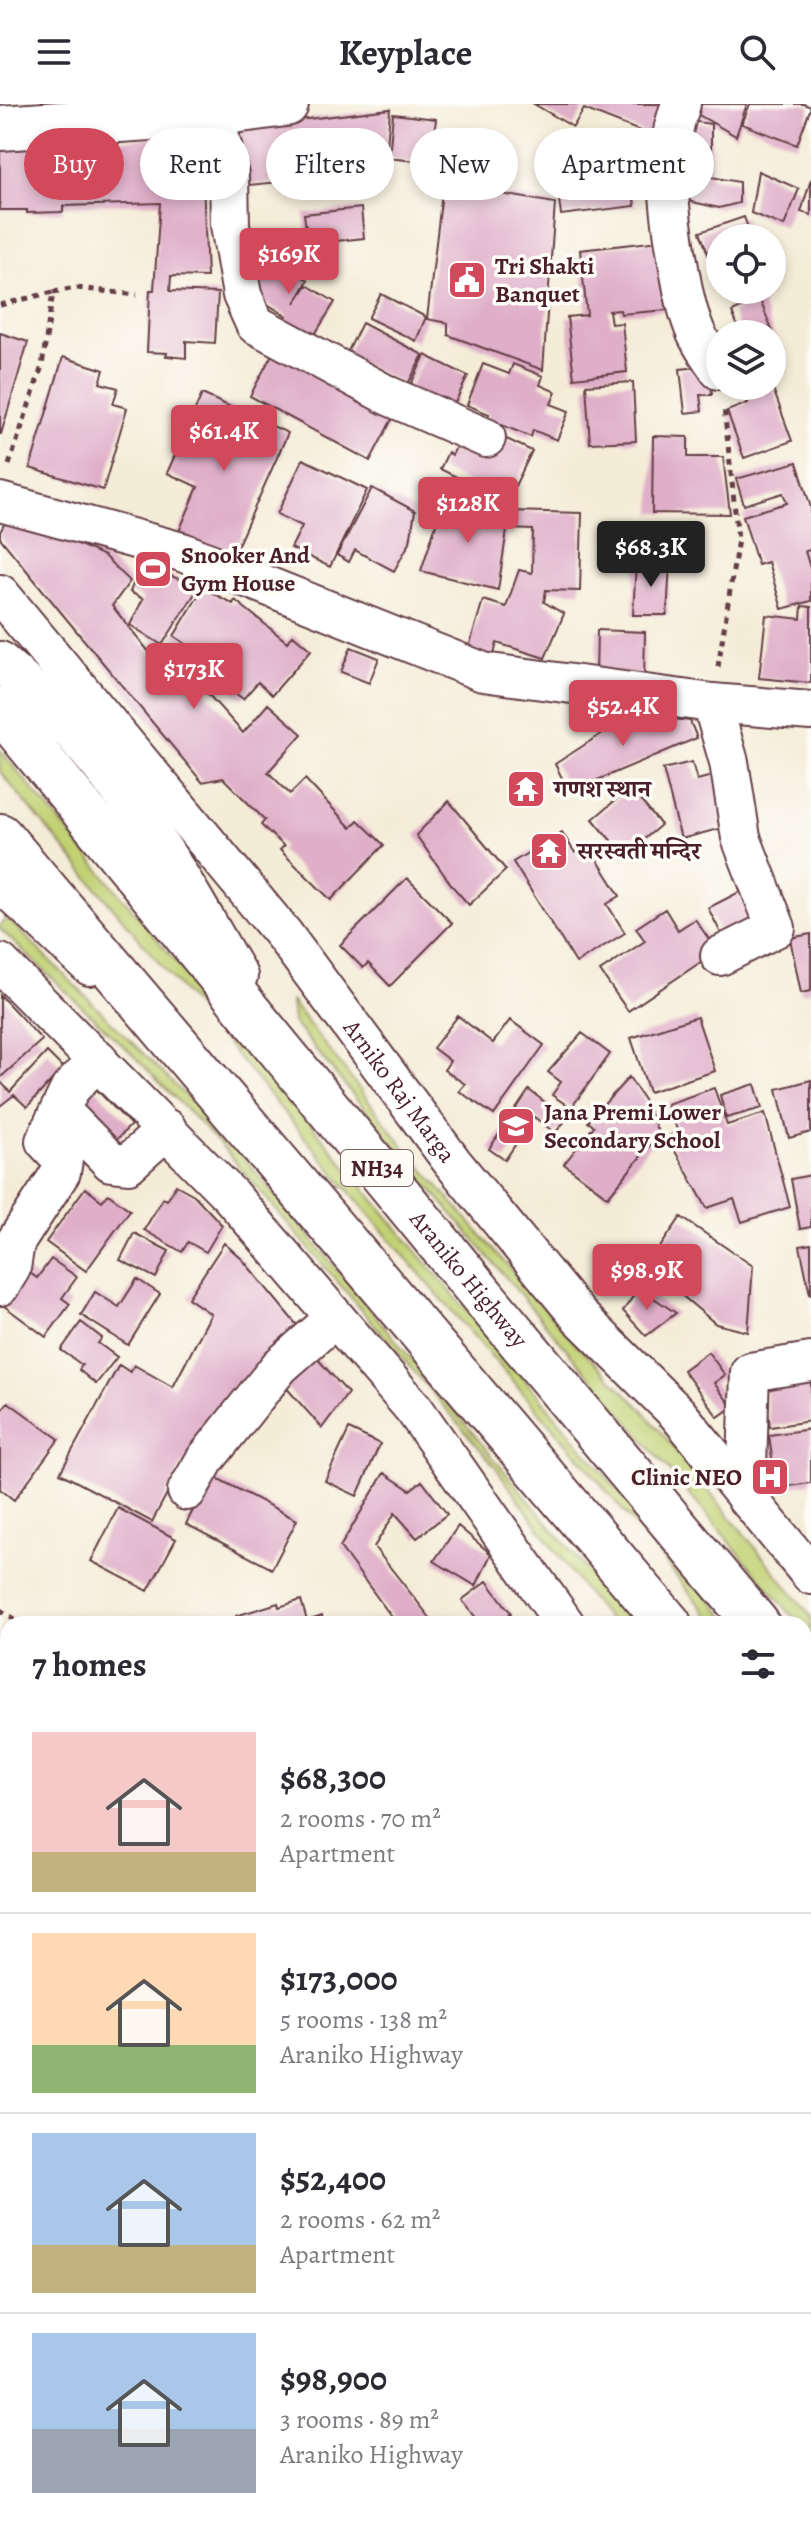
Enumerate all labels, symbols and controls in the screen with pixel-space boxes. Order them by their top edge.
text: Keyplace [339,28,472,77]
icon: menu [32,30,76,74]
icon: search [735,30,779,74]
chip: Buy [24,128,124,200]
chip: Rent [140,128,250,200]
chip: Filters [266,128,394,200]
chip: New [410,128,518,200]
chip: Apartment [534,128,714,200]
map controls [706,224,786,400]
button: locate [706,224,786,304]
pin: $169K [233,228,345,296]
text: $169K [258,236,320,271]
place label: Tri Shakti Banquet [495,250,594,310]
public building icon: Tri Shakti Banquet [446,259,488,301]
button: layers [706,320,786,400]
pin: $61.4K [159,405,289,473]
text: $61.4K [189,413,259,448]
pin: $128K [412,477,524,545]
text: $128K [436,485,500,520]
pin: $68.3K [586,521,716,589]
text: $68.3K [615,529,687,564]
place label: Snooker And Gym House [181,539,310,599]
sports icon: Snooker And Gym House [132,548,174,590]
pin: $173K [138,643,250,711]
text: $173K [164,651,224,686]
pin: $52.4K [558,680,688,748]
text: $52.4K [587,688,659,723]
temple icon: गणश स्थान [505,768,547,810]
place label: गणश स्थान [552,773,652,805]
temple icon: सरस्वती मन्दिर [528,830,570,872]
place label: सरस्वती मन्दिर [575,835,703,867]
street label: Arniko Raj Marga [335,1012,464,1170]
place label: Jana Premi Lower Secondary School [544,1096,721,1156]
school or university icon: Jana Premi Lower Secondary School [495,1105,537,1147]
road number: NH34 [341,1150,413,1186]
street label: Araniko Highway [402,1203,535,1354]
pin: $98.9K [582,1244,712,1312]
text: $98.9K [611,1252,683,1287]
hospital icon: Clinic NEO [749,1456,791,1498]
place label: Clinic NEO [631,1461,742,1493]
text: 7 homes [32,1641,147,1688]
icon: filters [736,1642,780,1686]
text: $68,300 [280,1754,386,1801]
icon: home [96,1764,192,1860]
text: 2 rooms · 70 m² [280,1801,441,1836]
text: Apartment [280,1836,395,1871]
text: $173,000 [280,1955,398,2002]
icon: home [96,1965,192,2061]
text: 5 rooms · 138 m² [280,2002,447,2037]
text: Araniko Highway [280,2037,463,2072]
text: $52,400 [280,2155,386,2202]
icon: home [96,2165,192,2261]
text: 2 rooms · 62 m² [280,2202,440,2237]
text: Apartment [280,2237,395,2272]
text: $98,900 [280,2355,387,2402]
icon: home [96,2365,192,2461]
text: 3 rooms · 89 m² [280,2402,439,2437]
text: Araniko Highway [280,2437,463,2472]

